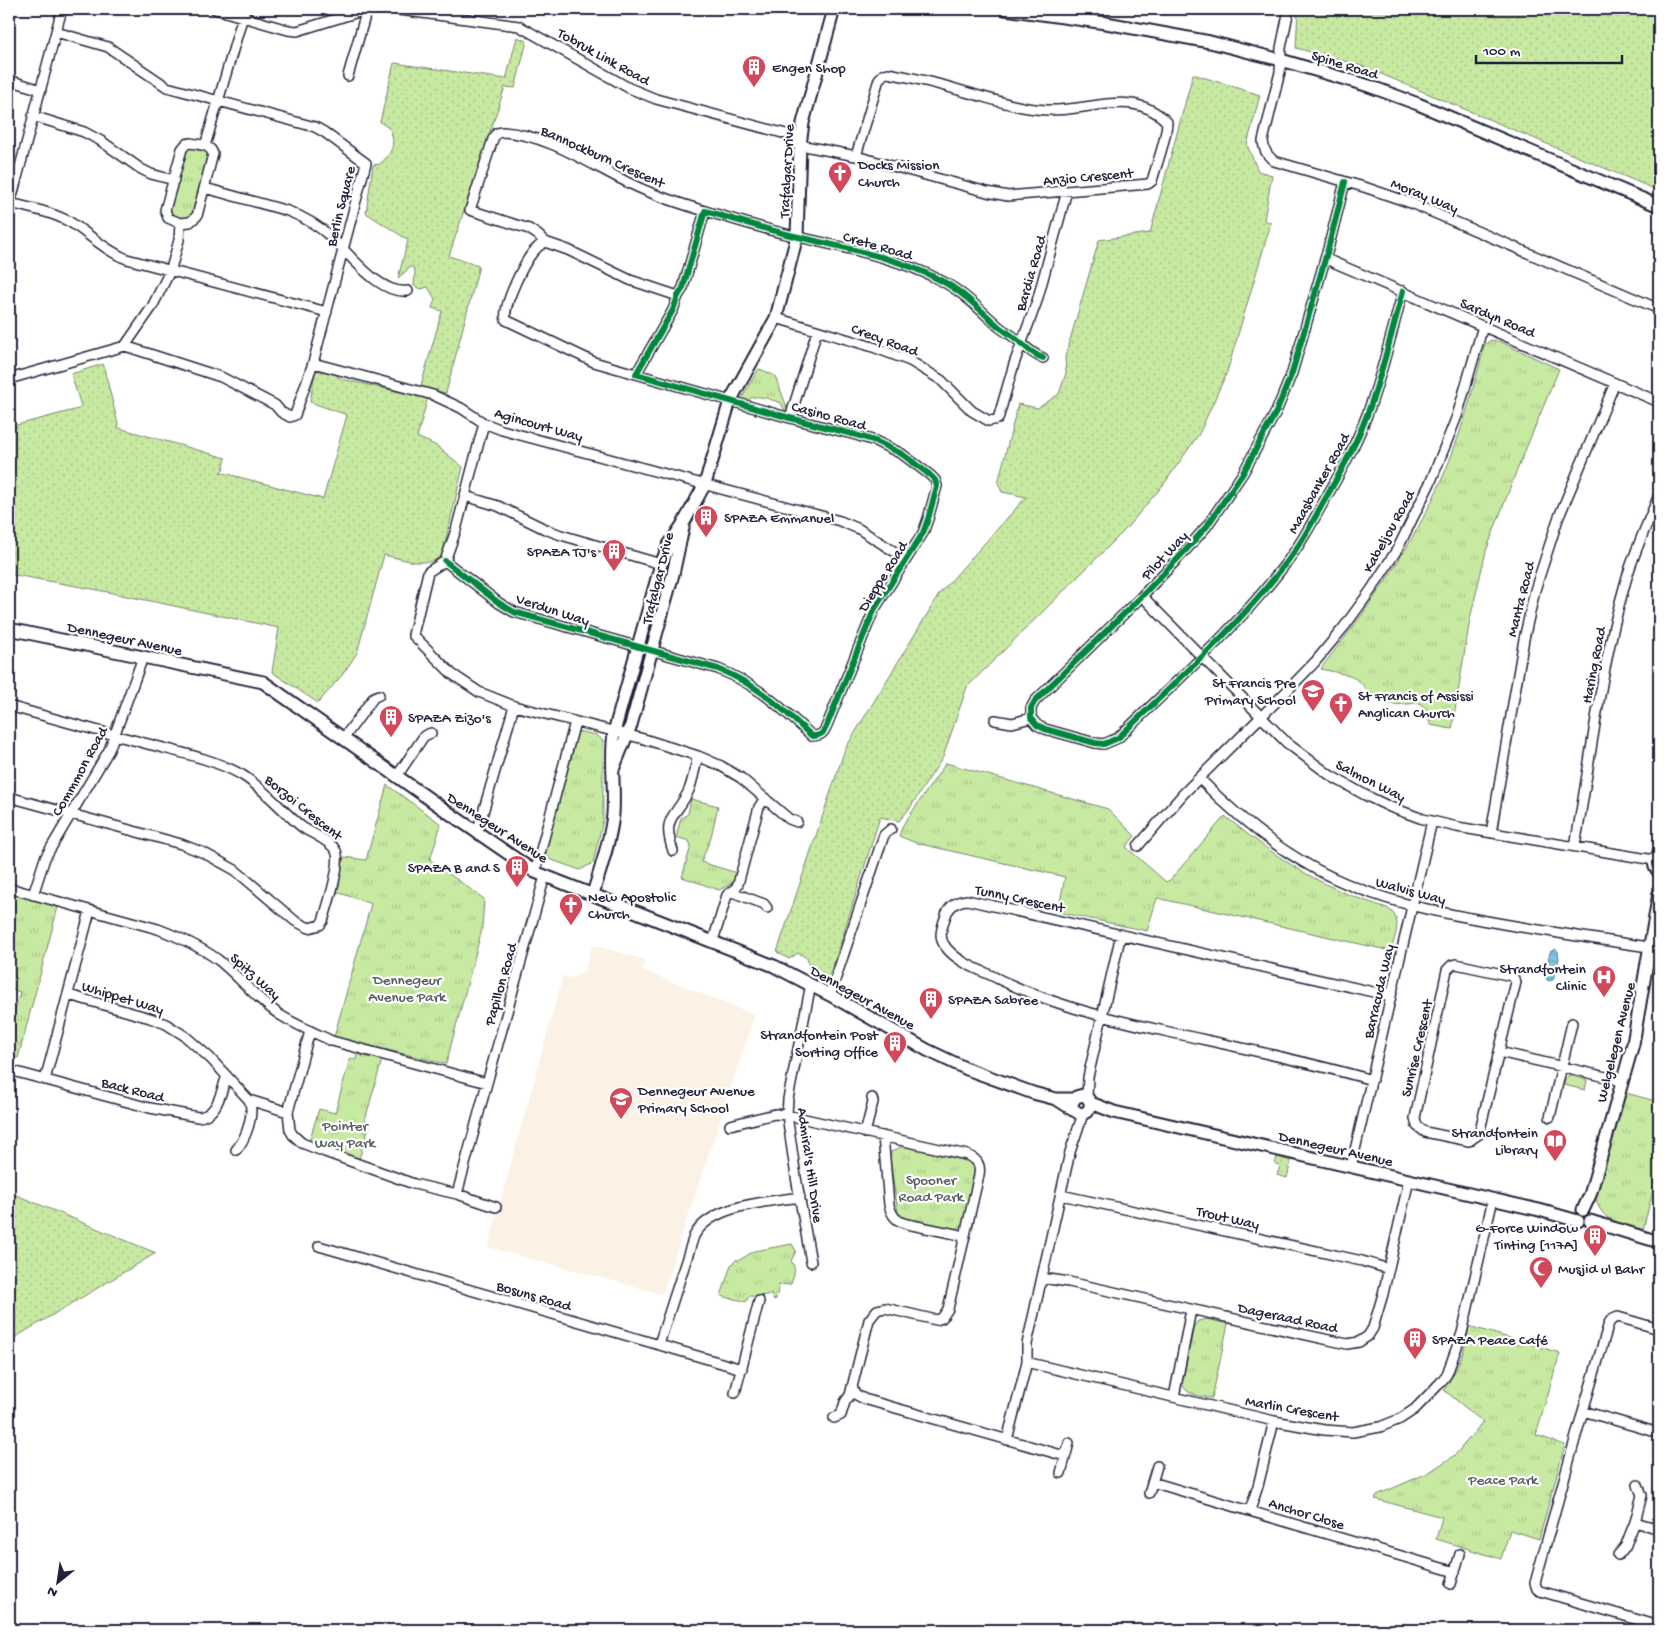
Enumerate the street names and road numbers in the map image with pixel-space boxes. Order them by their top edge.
street label: Tobruk Link Road [553,24,653,91]
street label: Spine Road [1309,47,1381,85]
street label: Bannockburn Crescent [537,122,669,194]
street label: Trafalgar Drive [776,123,799,220]
street label: Berlin Square [323,164,361,250]
street label: Anzio Crescent [1043,165,1136,191]
street label: Moray Way [1388,175,1461,219]
street label: Crete Road [841,228,915,266]
street label: Bardia Road [1012,232,1052,314]
street label: Sardyn Road [1457,295,1539,343]
street label: Crecy Road [848,320,921,362]
street label: Casino Road [789,398,869,436]
street label: Agincourt Way [492,405,585,447]
street label: Maasbanker Road [1285,430,1355,537]
street label: Kabeljou Road [1360,487,1420,576]
street label: Pilot Way [1137,528,1193,585]
street label: Trafalgar Drive [639,530,679,627]
street label: Dieppe Road [854,538,913,616]
street label: Manta Road [1504,559,1540,639]
street label: Verdun Way [512,590,592,631]
street label: Dennegeur Avenue [65,619,184,661]
street label: Haring Road [1579,624,1611,705]
street label: Commmon Road [49,723,113,820]
street label: Salmon Way [1332,756,1409,807]
street label: Borzoi Crescent [259,771,347,847]
street label: Dennegeur Avenue [442,789,551,868]
street label: Walvis Way [1373,874,1448,910]
street label: Tunny Crescent [972,882,1068,919]
street label: Papillon Road [481,940,523,1029]
street label: Barracuda Way [1360,942,1400,1041]
street label: Spitz Way [225,950,284,1005]
street label: Dennegeur Avenue [806,962,918,1035]
street label: Whippet Way [79,978,166,1020]
street label: Welgelegen Avenue [1593,980,1641,1104]
street label: Sunrise Crescent [1398,996,1438,1099]
street label: Back Road [98,1074,167,1108]
street label: Admiral's Hill Drive [792,1107,826,1224]
street label: Dennegeur Avenue [1276,1128,1395,1172]
street label: Trout Way [1193,1203,1261,1235]
street label: Bosuns Road [493,1277,574,1317]
street label: Dageraad Road [1235,1299,1340,1339]
street label: Marlin Crescent [1244,1393,1341,1427]
street label: Anchor Close [1266,1495,1347,1535]

